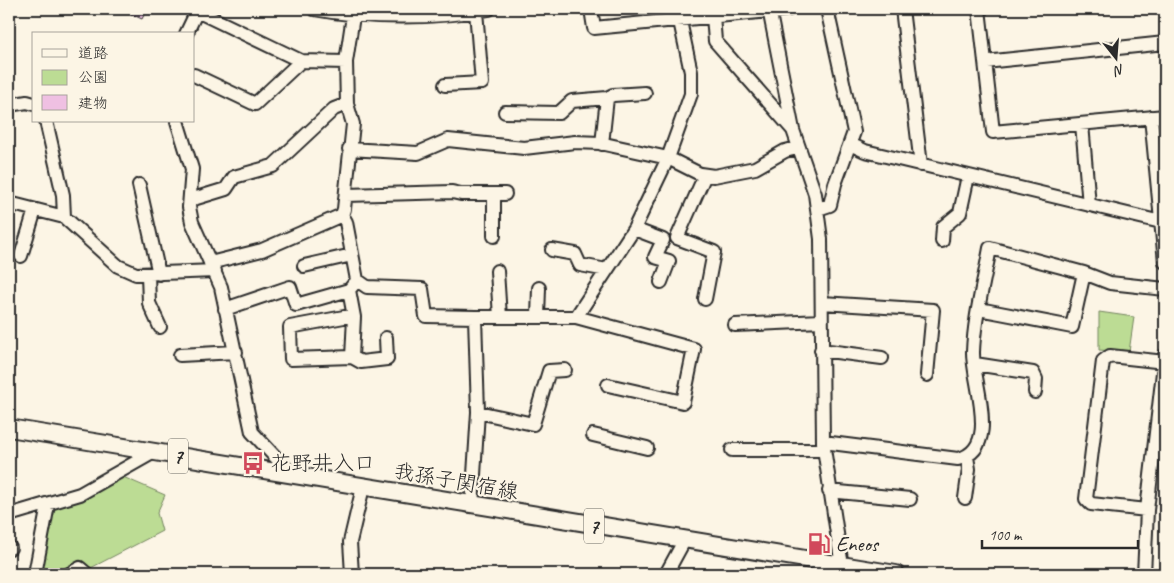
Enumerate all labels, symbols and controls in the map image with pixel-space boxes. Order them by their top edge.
legend [32,32,195,122]
north arrow [1092,32,1142,82]
text: 道路 [78,44,108,63]
text: N [1111,61,1126,80]
text: 公園 [78,68,108,87]
text: 建物 [78,94,108,113]
road number: 7 [168,438,188,474]
bus stop icon: 花野井入口 [240,450,266,476]
place label: 花野井入口 [270,450,375,476]
street label: 我孫子関宿線 [392,457,520,505]
road number: 7 [584,508,604,544]
scale bar [982,518,1138,550]
text: 100 m [989,526,1023,545]
fuel station icon: Eneos [806,531,832,557]
place label: Eneos [836,531,880,557]

